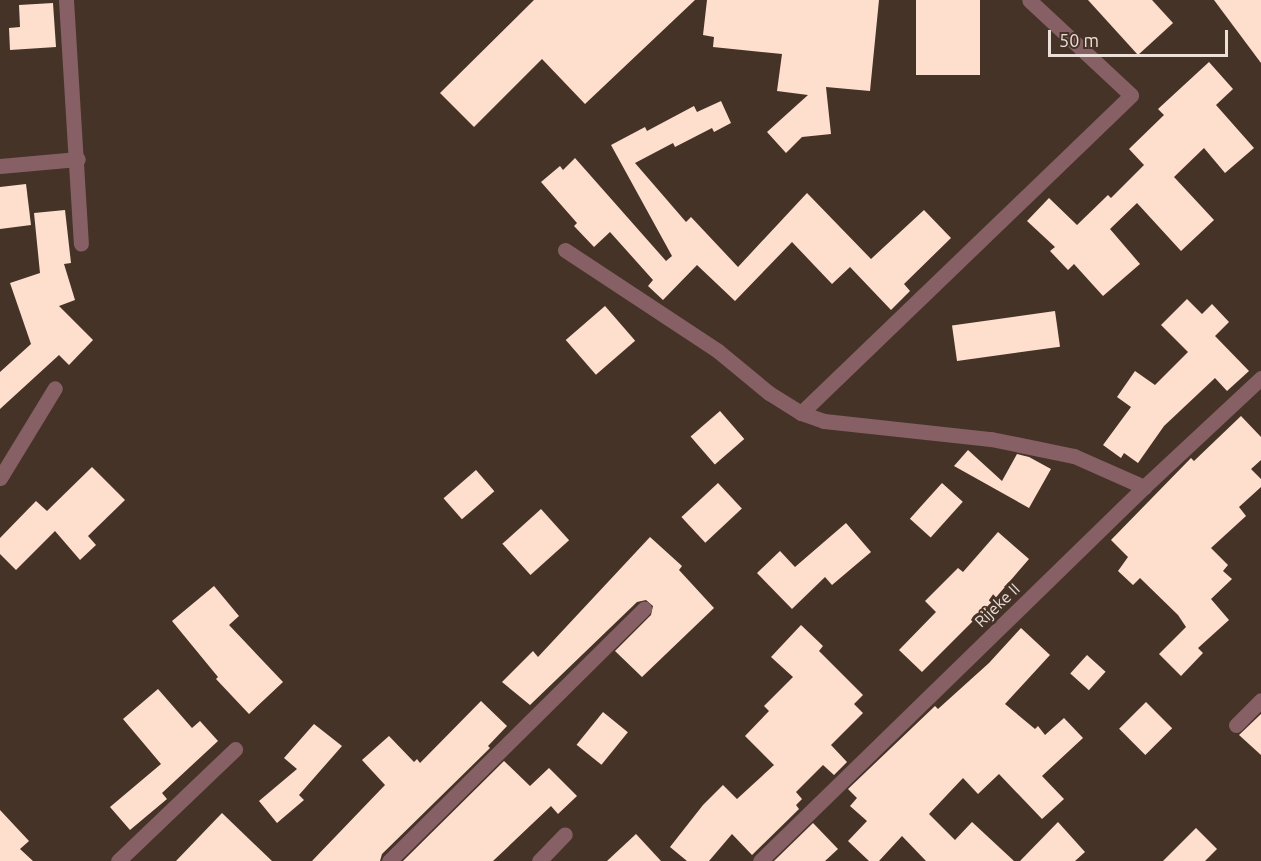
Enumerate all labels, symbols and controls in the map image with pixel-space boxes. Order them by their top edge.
scale bar [1051,18,1231,56]
text: 50 m [1059,30,1099,50]
street label: Rijeke II [971,579,1023,631]

